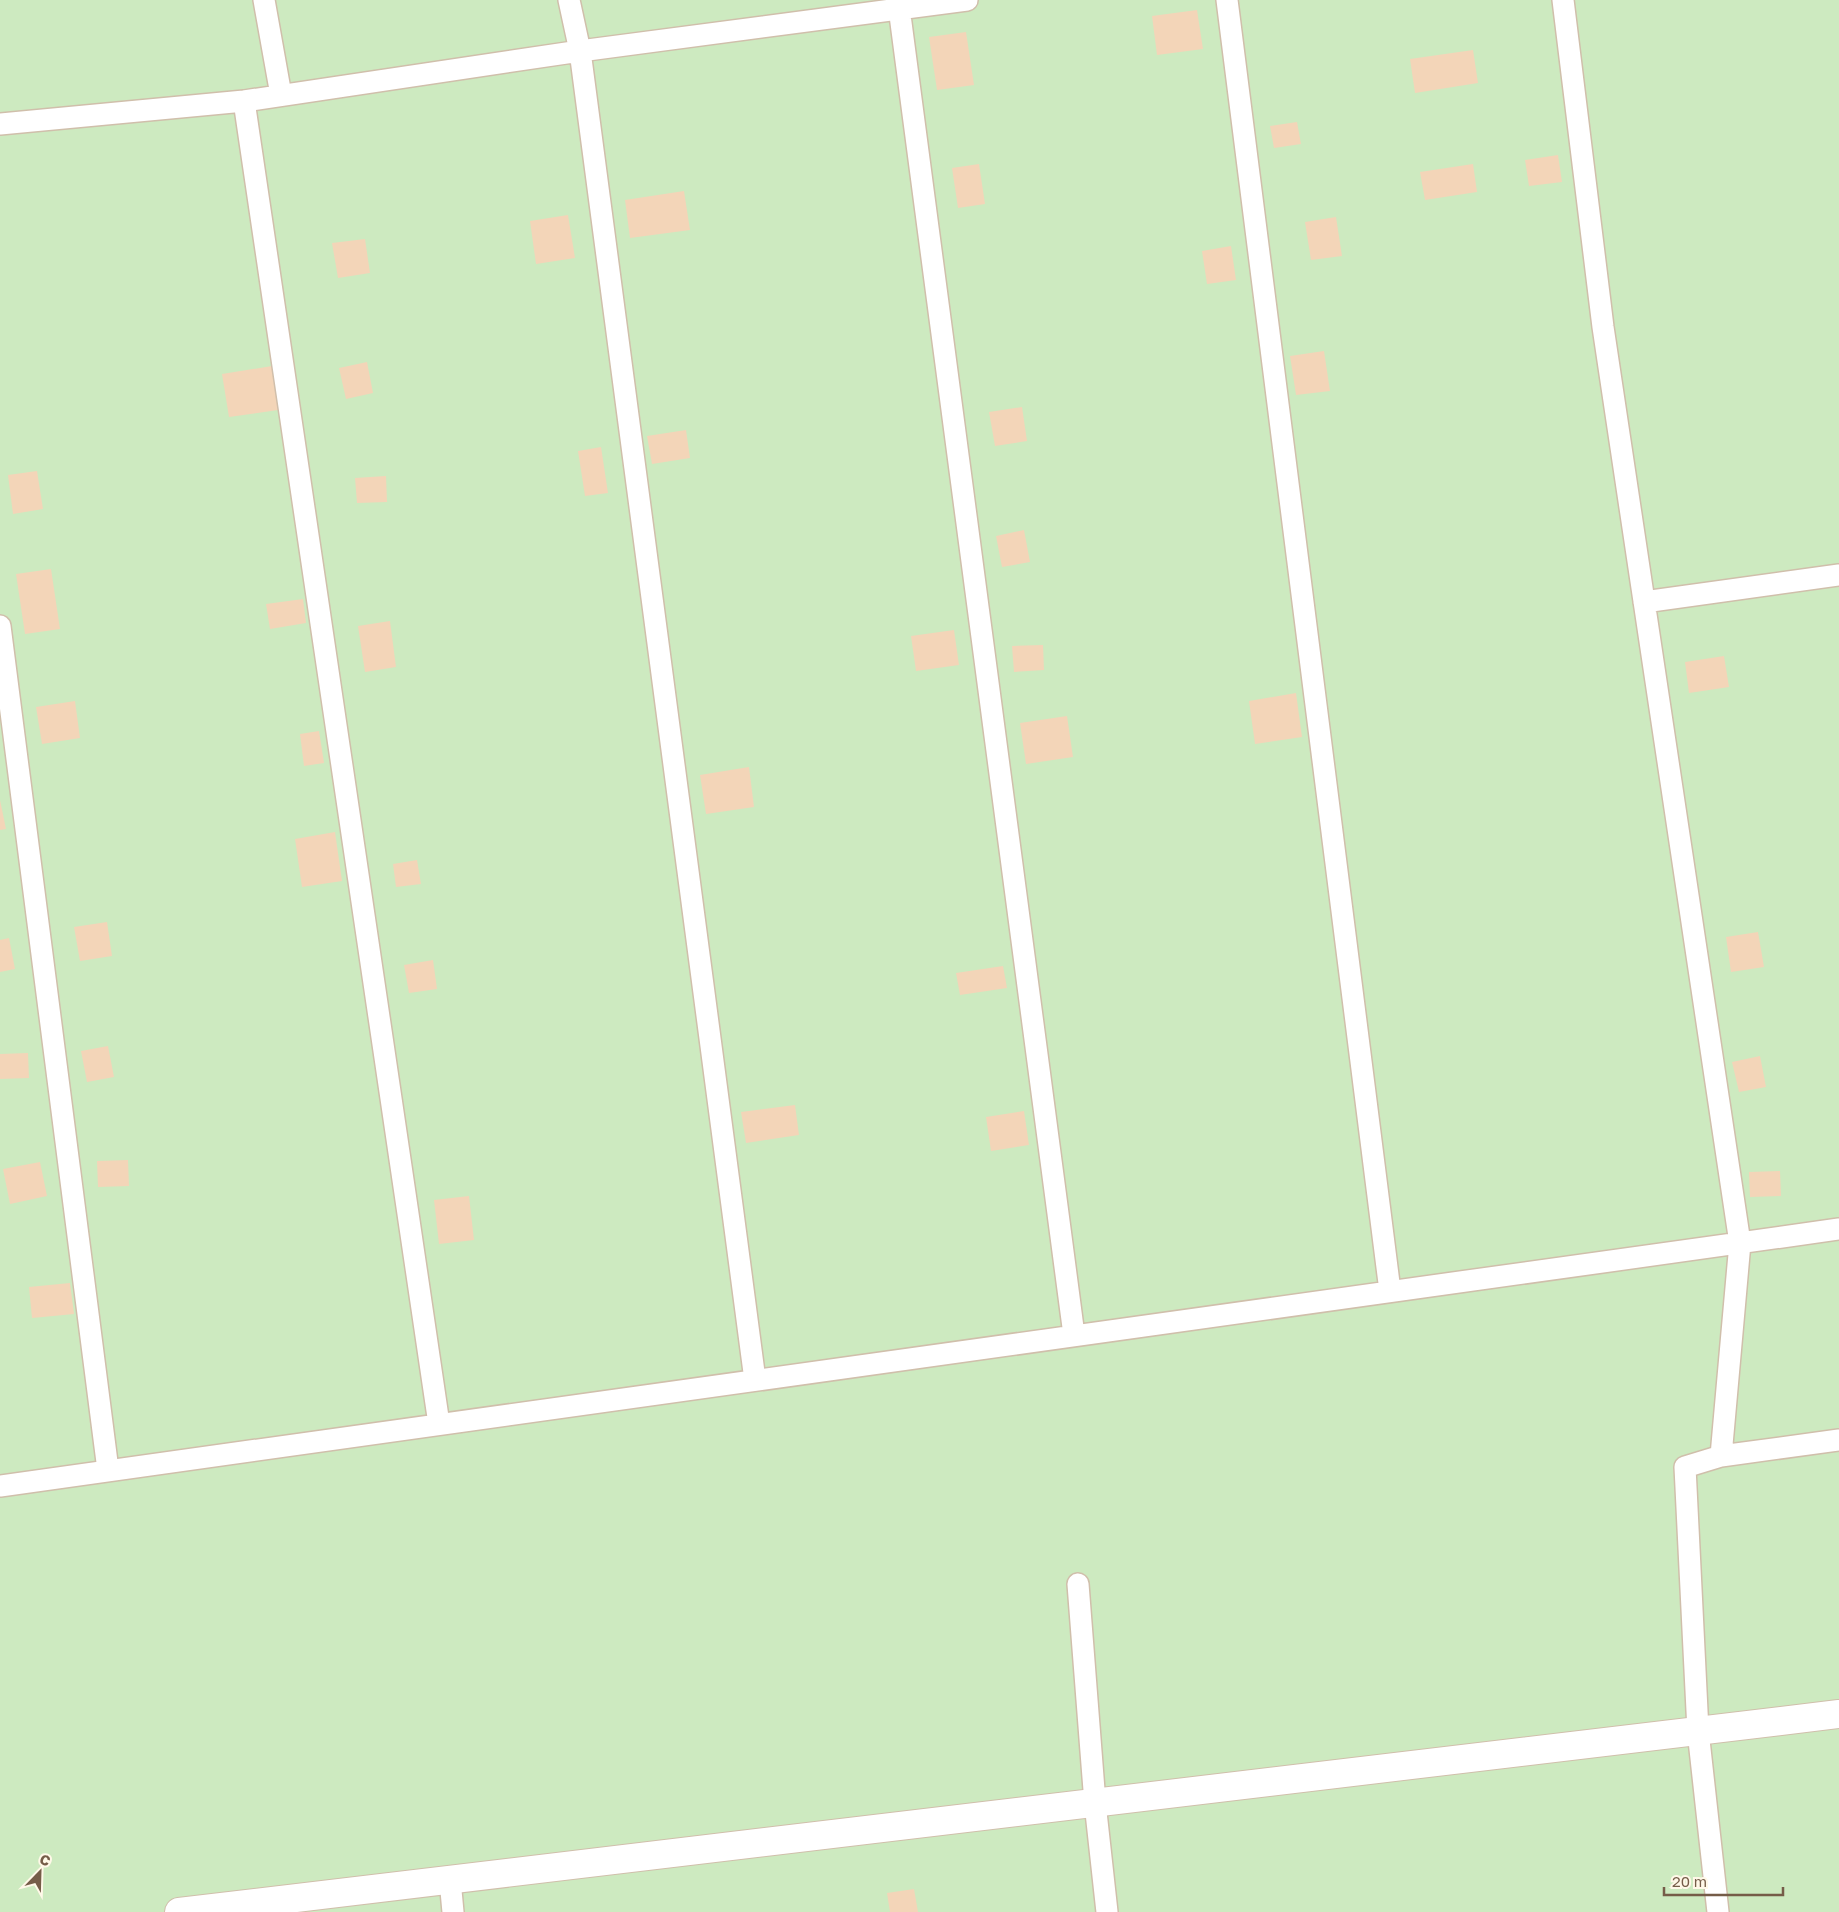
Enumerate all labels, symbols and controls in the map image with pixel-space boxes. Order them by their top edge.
north arrow [15,1847,65,1897]
text: С [37,1850,53,1869]
scale bar [1664,1864,1783,1896]
text: 20 m [1672,1872,1707,1890]

